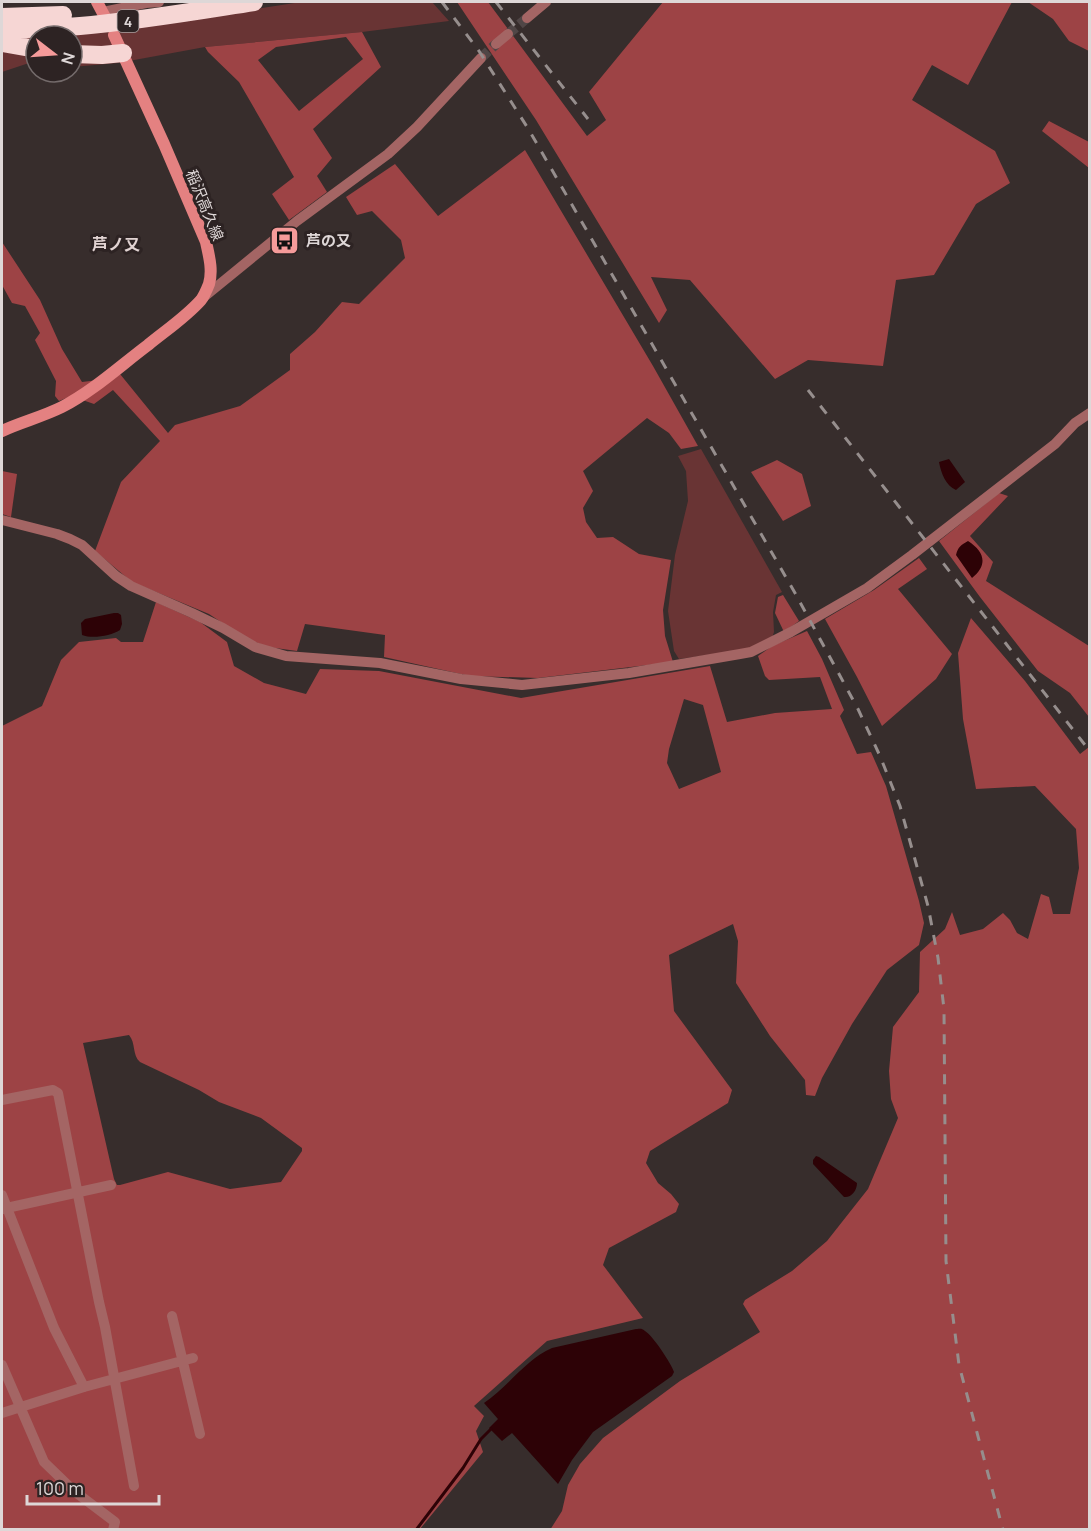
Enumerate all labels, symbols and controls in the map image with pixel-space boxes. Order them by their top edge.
road number: 4 [118,10,138,32]
north arrow [24,24,84,84]
text: N [56,50,81,67]
street label: 稲沢高久線 [181,166,229,244]
bus stop icon: 芦の又 [269,224,301,256]
place label: 芦の又 [306,230,351,251]
district label: 芦ノ又 [92,233,140,255]
scale bar [27,1468,159,1506]
text: 100 m [36,1476,84,1500]

